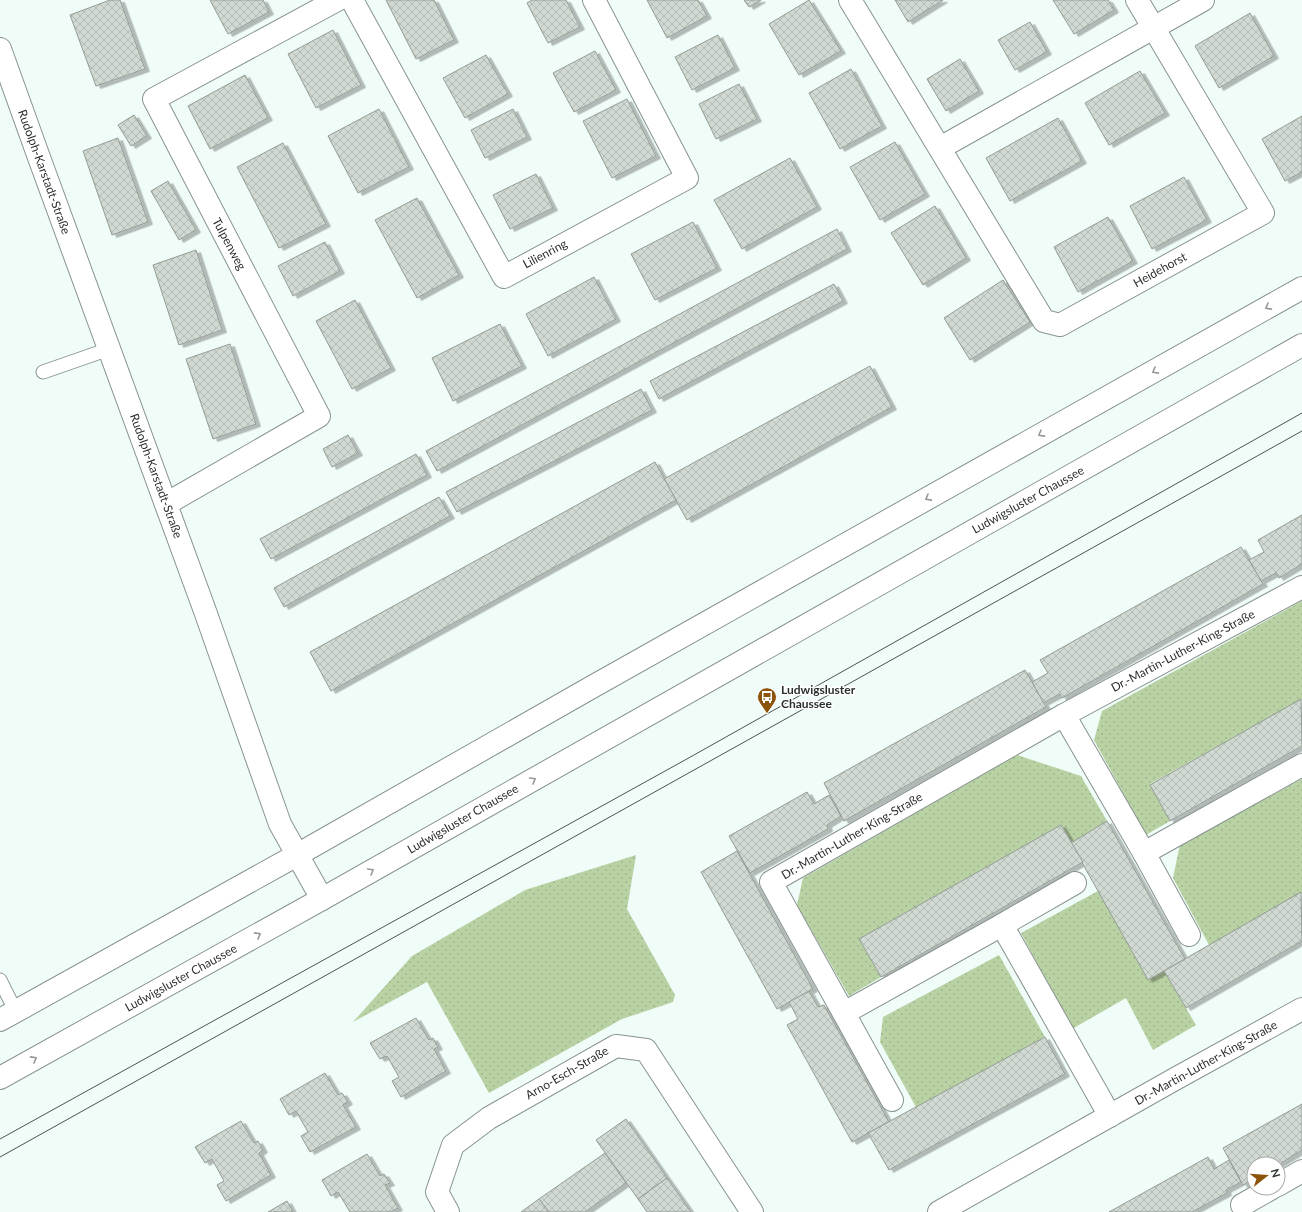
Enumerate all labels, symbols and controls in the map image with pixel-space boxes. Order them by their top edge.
street label: Rudolph-Karstadt-Straße [15,108,74,236]
street label: Tulpenweg [209,215,249,272]
street label: Lilienring [520,236,569,271]
street label: Heidehorst [1130,248,1190,290]
one-way arrow [1265,302,1272,309]
one-way arrow [1152,366,1159,373]
street label: Rudolph-Karstadt-Straße [127,412,186,540]
one-way arrow [1038,430,1045,437]
street label: Ludwigsluster Chaussee [969,462,1086,537]
one-way arrow [925,493,932,501]
street label: Dr.-Martin-Luther-King-Straße [1108,606,1257,695]
place label: Ludwigsluster Chaussee [781,682,856,711]
bus stop icon: Ludwigsluster Chaussee [756,686,778,714]
one-way arrow [529,777,536,784]
street label: Ludwigsluster Chaussee [404,781,521,857]
street label: Dr.-Martin-Luther-King-Straße [778,789,925,882]
one-way arrow [367,869,374,876]
one-way arrow [254,932,261,939]
street label: Ludwigsluster Chaussee [122,940,239,1015]
street label: Dr.-Martin-Luther-King-Straße [1132,1017,1280,1108]
street label: Arno-Esch-Straße [523,1043,611,1102]
one-way arrow [30,1057,37,1064]
north arrow [1246,1156,1286,1196]
text: N [1269,1167,1283,1179]

